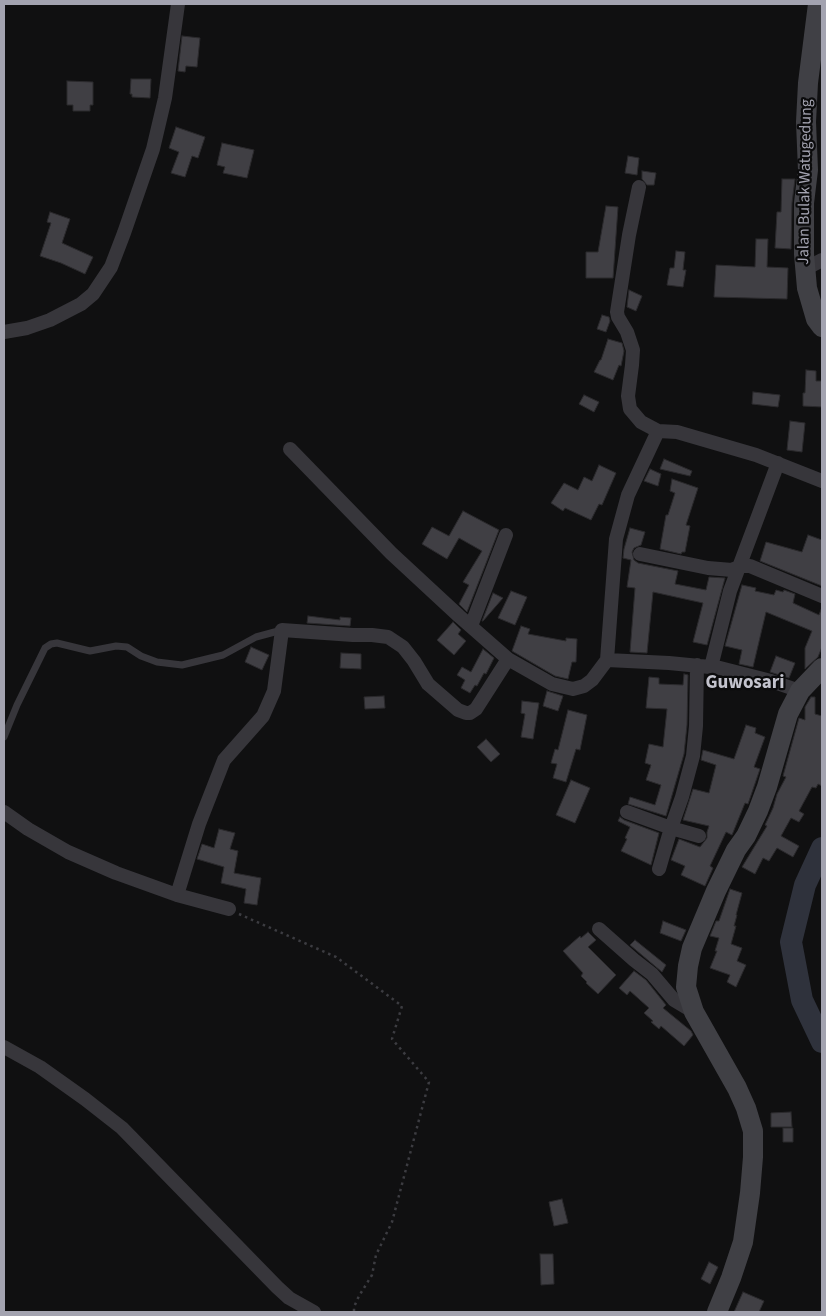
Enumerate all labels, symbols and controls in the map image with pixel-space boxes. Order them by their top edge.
street label: Jalan Bulak Watugedung [795,99,817,265]
district label: Guwosari [705,673,785,695]

